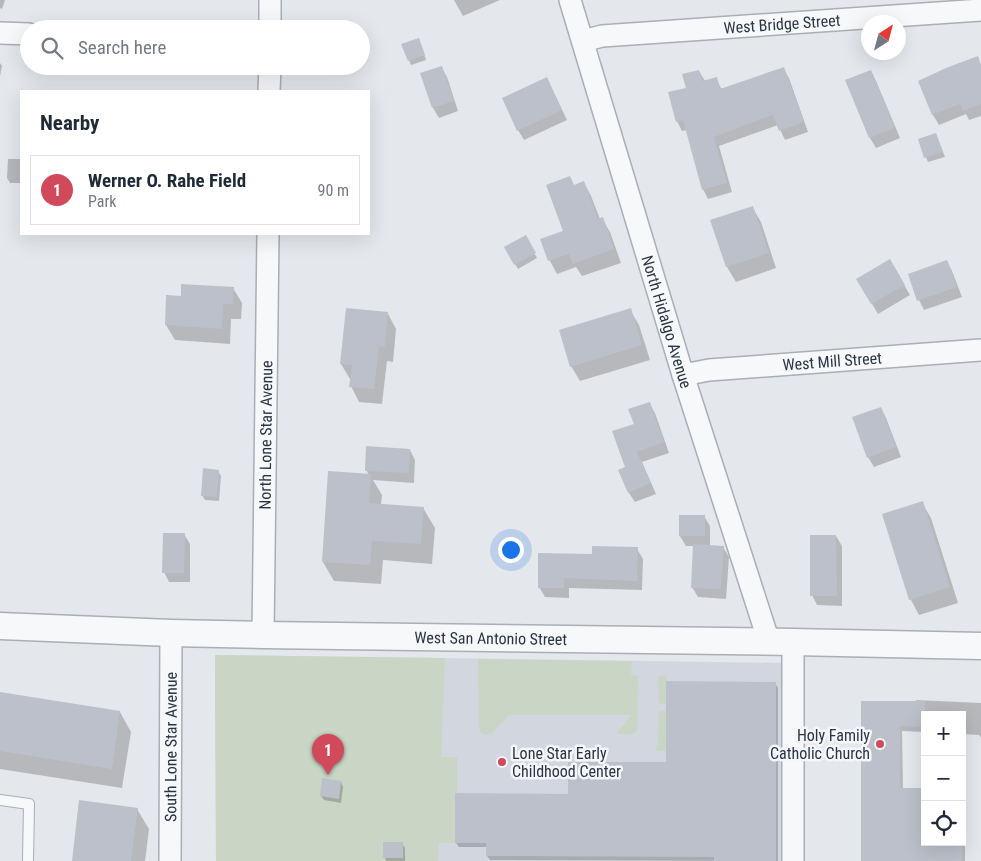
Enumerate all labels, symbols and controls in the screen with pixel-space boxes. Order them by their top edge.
street label: West Bridge Street [723,10,841,37]
north arrow [861,15,906,60]
search box [20,20,370,75]
icon: search [38,34,66,62]
text: Search here [78,36,166,59]
text: Nearby [40,111,99,135]
text: Werner O. Rahe Field [88,169,246,192]
text: 1 [53,181,61,200]
text: 90 m [317,181,349,200]
text: Park [88,192,117,211]
street label: North Hidalgo Avenue [638,253,696,391]
street label: West Mill Street [782,348,883,374]
street label: North Lone Star Avenue [255,360,276,510]
your location [498,537,524,563]
street label: West San Antonio Street [414,628,568,649]
street label: South Lone Star Avenue [161,672,180,822]
map controls [921,711,966,846]
button: + [921,711,966,756]
place label: Holy Family Catholic Church [770,726,870,763]
pin: 1 [312,734,344,775]
marker: Holy Family Catholic Church [874,738,886,750]
place label: Lone Star Early Childhood Center [512,744,621,781]
marker: Lone Star Early Childhood Center [496,756,508,768]
button: − [921,756,966,801]
button: locate [921,801,966,846]

